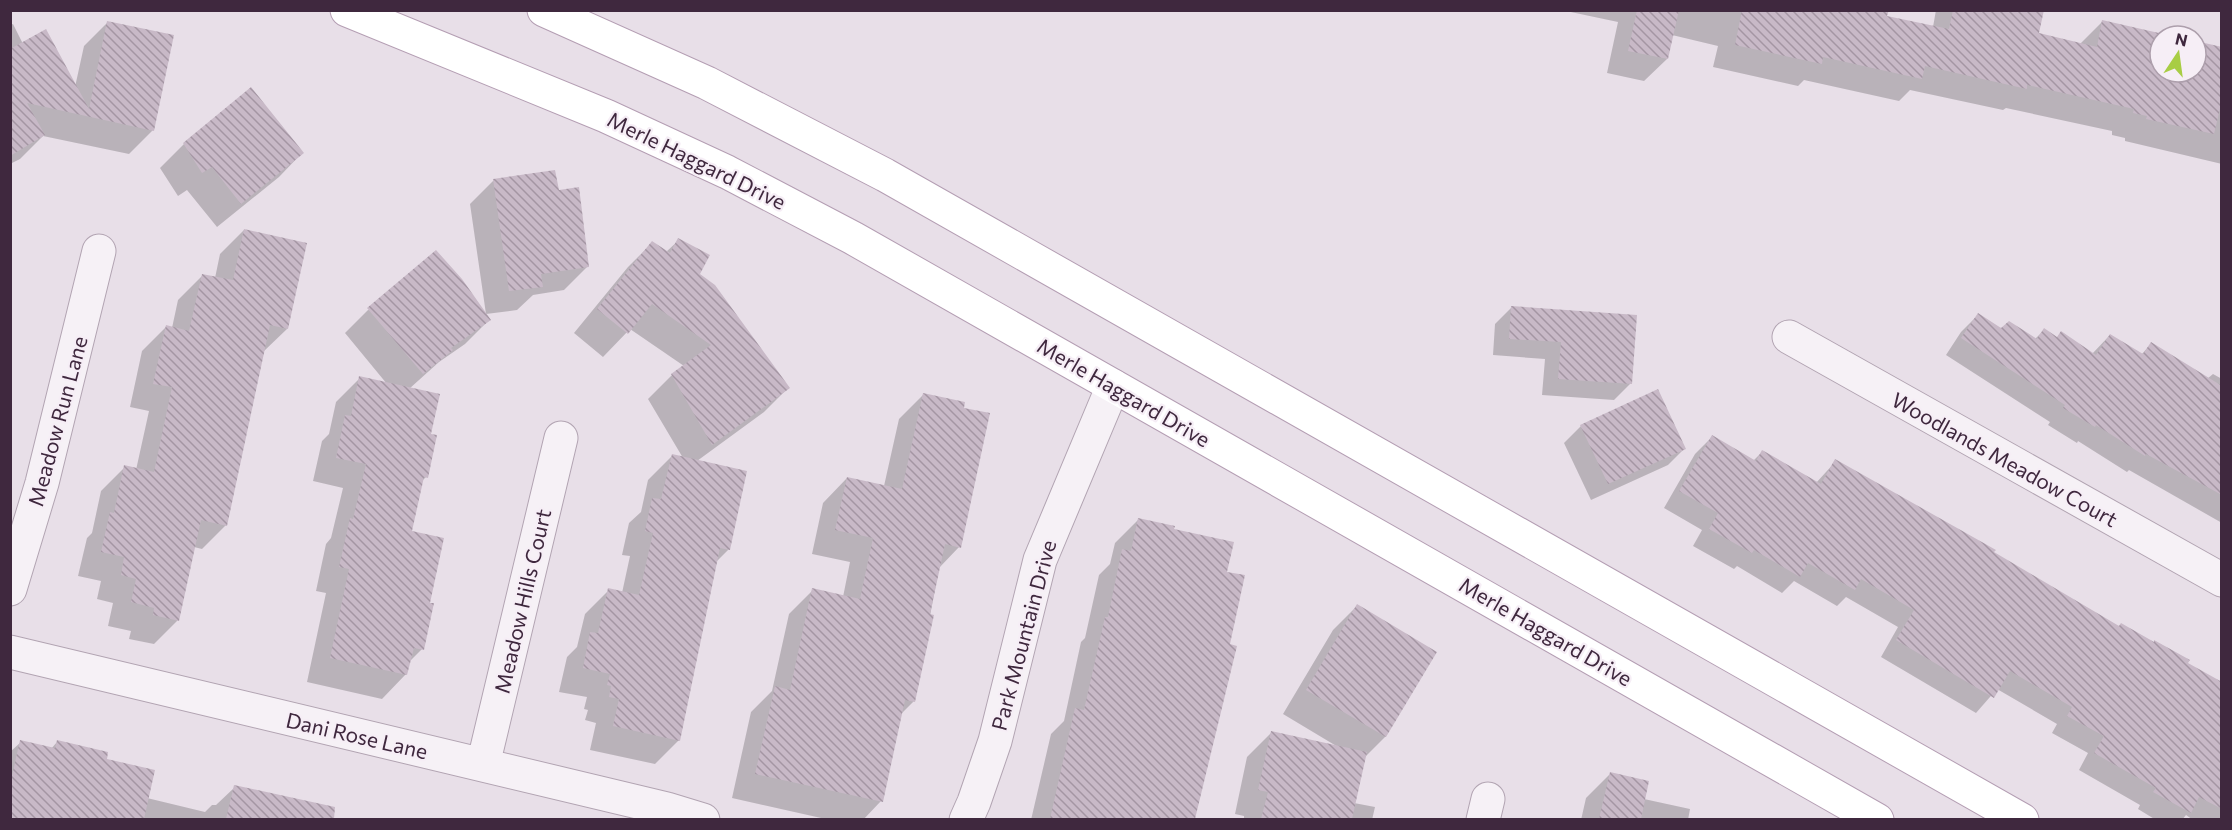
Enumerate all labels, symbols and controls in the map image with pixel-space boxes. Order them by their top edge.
north arrow [2148,24,2208,84]
text: N [2174,28,2189,50]
street label: Merle Haggard Drive [604,106,790,214]
street label: Merle Haggard Drive [1033,332,1215,452]
street label: Meadow Run Lane [22,333,92,509]
street label: Woodlands Meadow Court [1888,386,2122,532]
street label: Meadow Hills Court [489,506,555,696]
street label: Park Mountain Drive [986,537,1060,733]
street label: Merle Haggard Drive [1455,571,1637,691]
street label: Dani Rose Lane [284,707,430,763]

